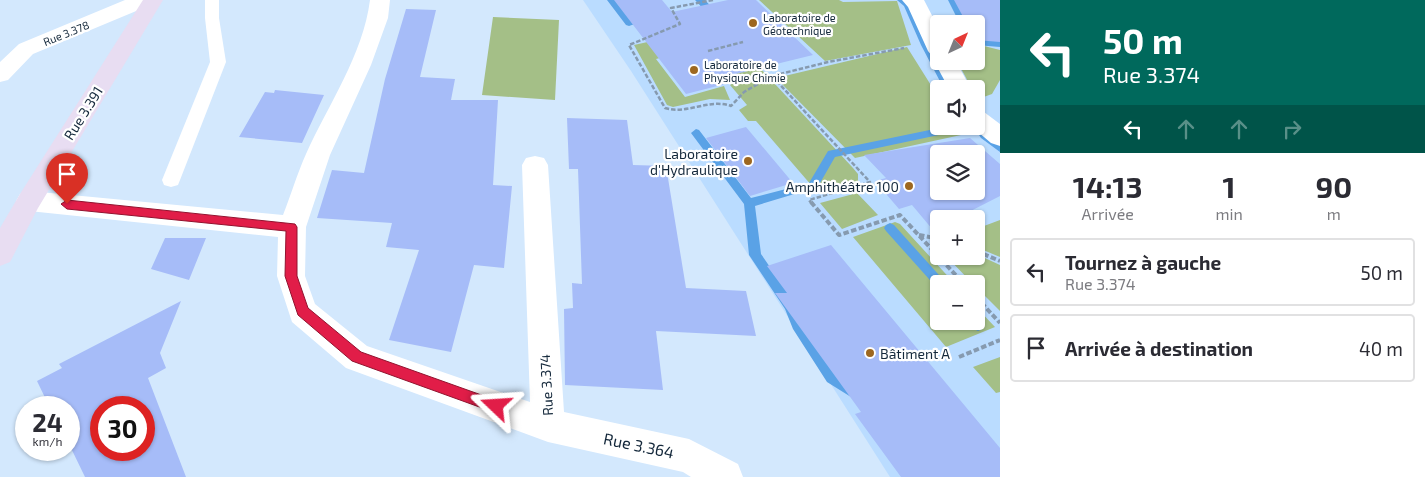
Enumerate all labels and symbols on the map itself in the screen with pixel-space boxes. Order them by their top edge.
place label: Laboratoire de Géotechnique [763,11,836,37]
north arrow [930,15,985,70]
marker: Laboratoire de Géotechnique [747,17,759,29]
street label: Rue 3.378 [41,18,91,48]
place label: Laboratoire de Physique Chimie [704,58,786,84]
marker: Laboratoire de Physique Chimie [688,64,700,76]
street label: Rue 3.391 [60,83,106,143]
place label: Laboratoire d'Hydraulique [650,145,738,178]
pin [46,153,88,204]
marker: Laboratoire d'Hydraulique [742,155,754,167]
place label: Amphithéâtre 100 [786,178,899,195]
marker: Amphithéâtre 100 [903,180,915,192]
place label: Bâtiment A [880,345,950,362]
marker: Bâtiment A [864,347,876,359]
street label: Rue 3.374 [536,354,556,416]
position arrow [469,379,521,431]
speed limit sign: 30 [90,396,155,461]
street label: Rue 3.364 [602,428,676,462]

